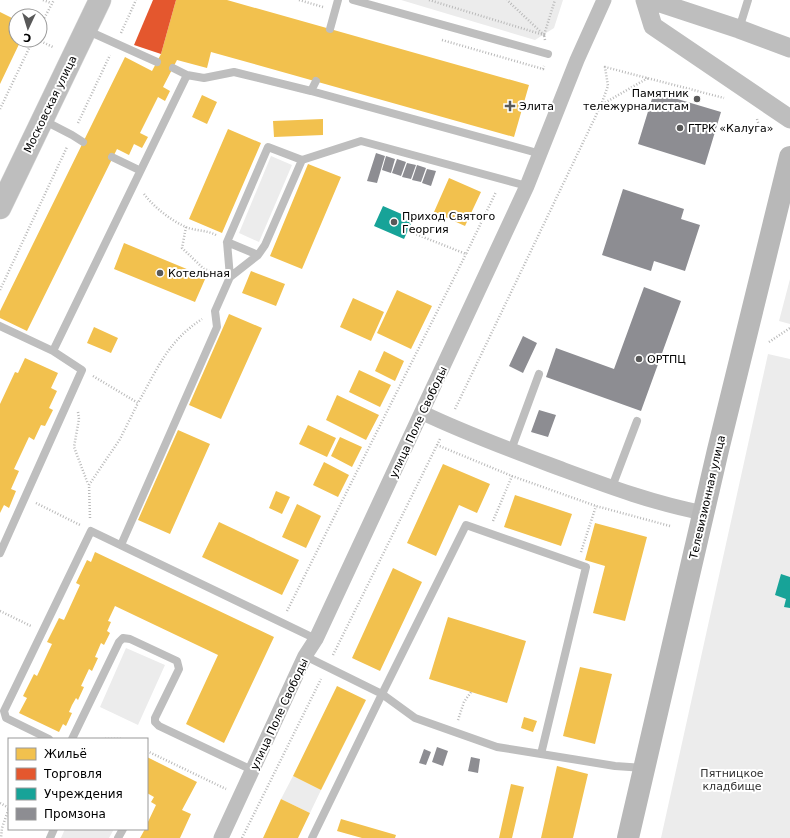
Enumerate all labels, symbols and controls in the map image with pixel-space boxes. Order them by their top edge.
north arrow [8,8,48,48]
text: С [23,31,32,44]
street label: Московская улица [21,53,80,155]
place label: Памятник тележурналистам [583,87,689,113]
marker: Памятник тележурналистам [692,94,702,104]
marker: Элита [504,100,516,112]
place label: Элита [519,100,554,113]
place label: ГТРК «Калуга» [688,122,773,135]
marker: ГТРК «Калуга» [675,123,685,133]
place label: Приход Святого Георгия [402,210,495,236]
marker: Приход Святого Георгия [389,217,399,227]
place label: Котельная [168,267,230,280]
marker: Котельная [155,268,165,278]
place label: ОРТПЦ [647,353,686,366]
marker: ОРТПЦ [634,354,644,364]
street label: улица Поле Свободы [387,364,450,480]
street label: Телевизионная улица [687,434,728,561]
street label: улица Поле Свободы [248,656,311,772]
legend [8,738,148,830]
text: Жильё [44,747,87,761]
text: Торговля [43,767,102,781]
park label: Пятницкое кладбище [700,767,764,793]
text: Учреждения [44,787,123,801]
text: Промзона [44,807,106,821]

